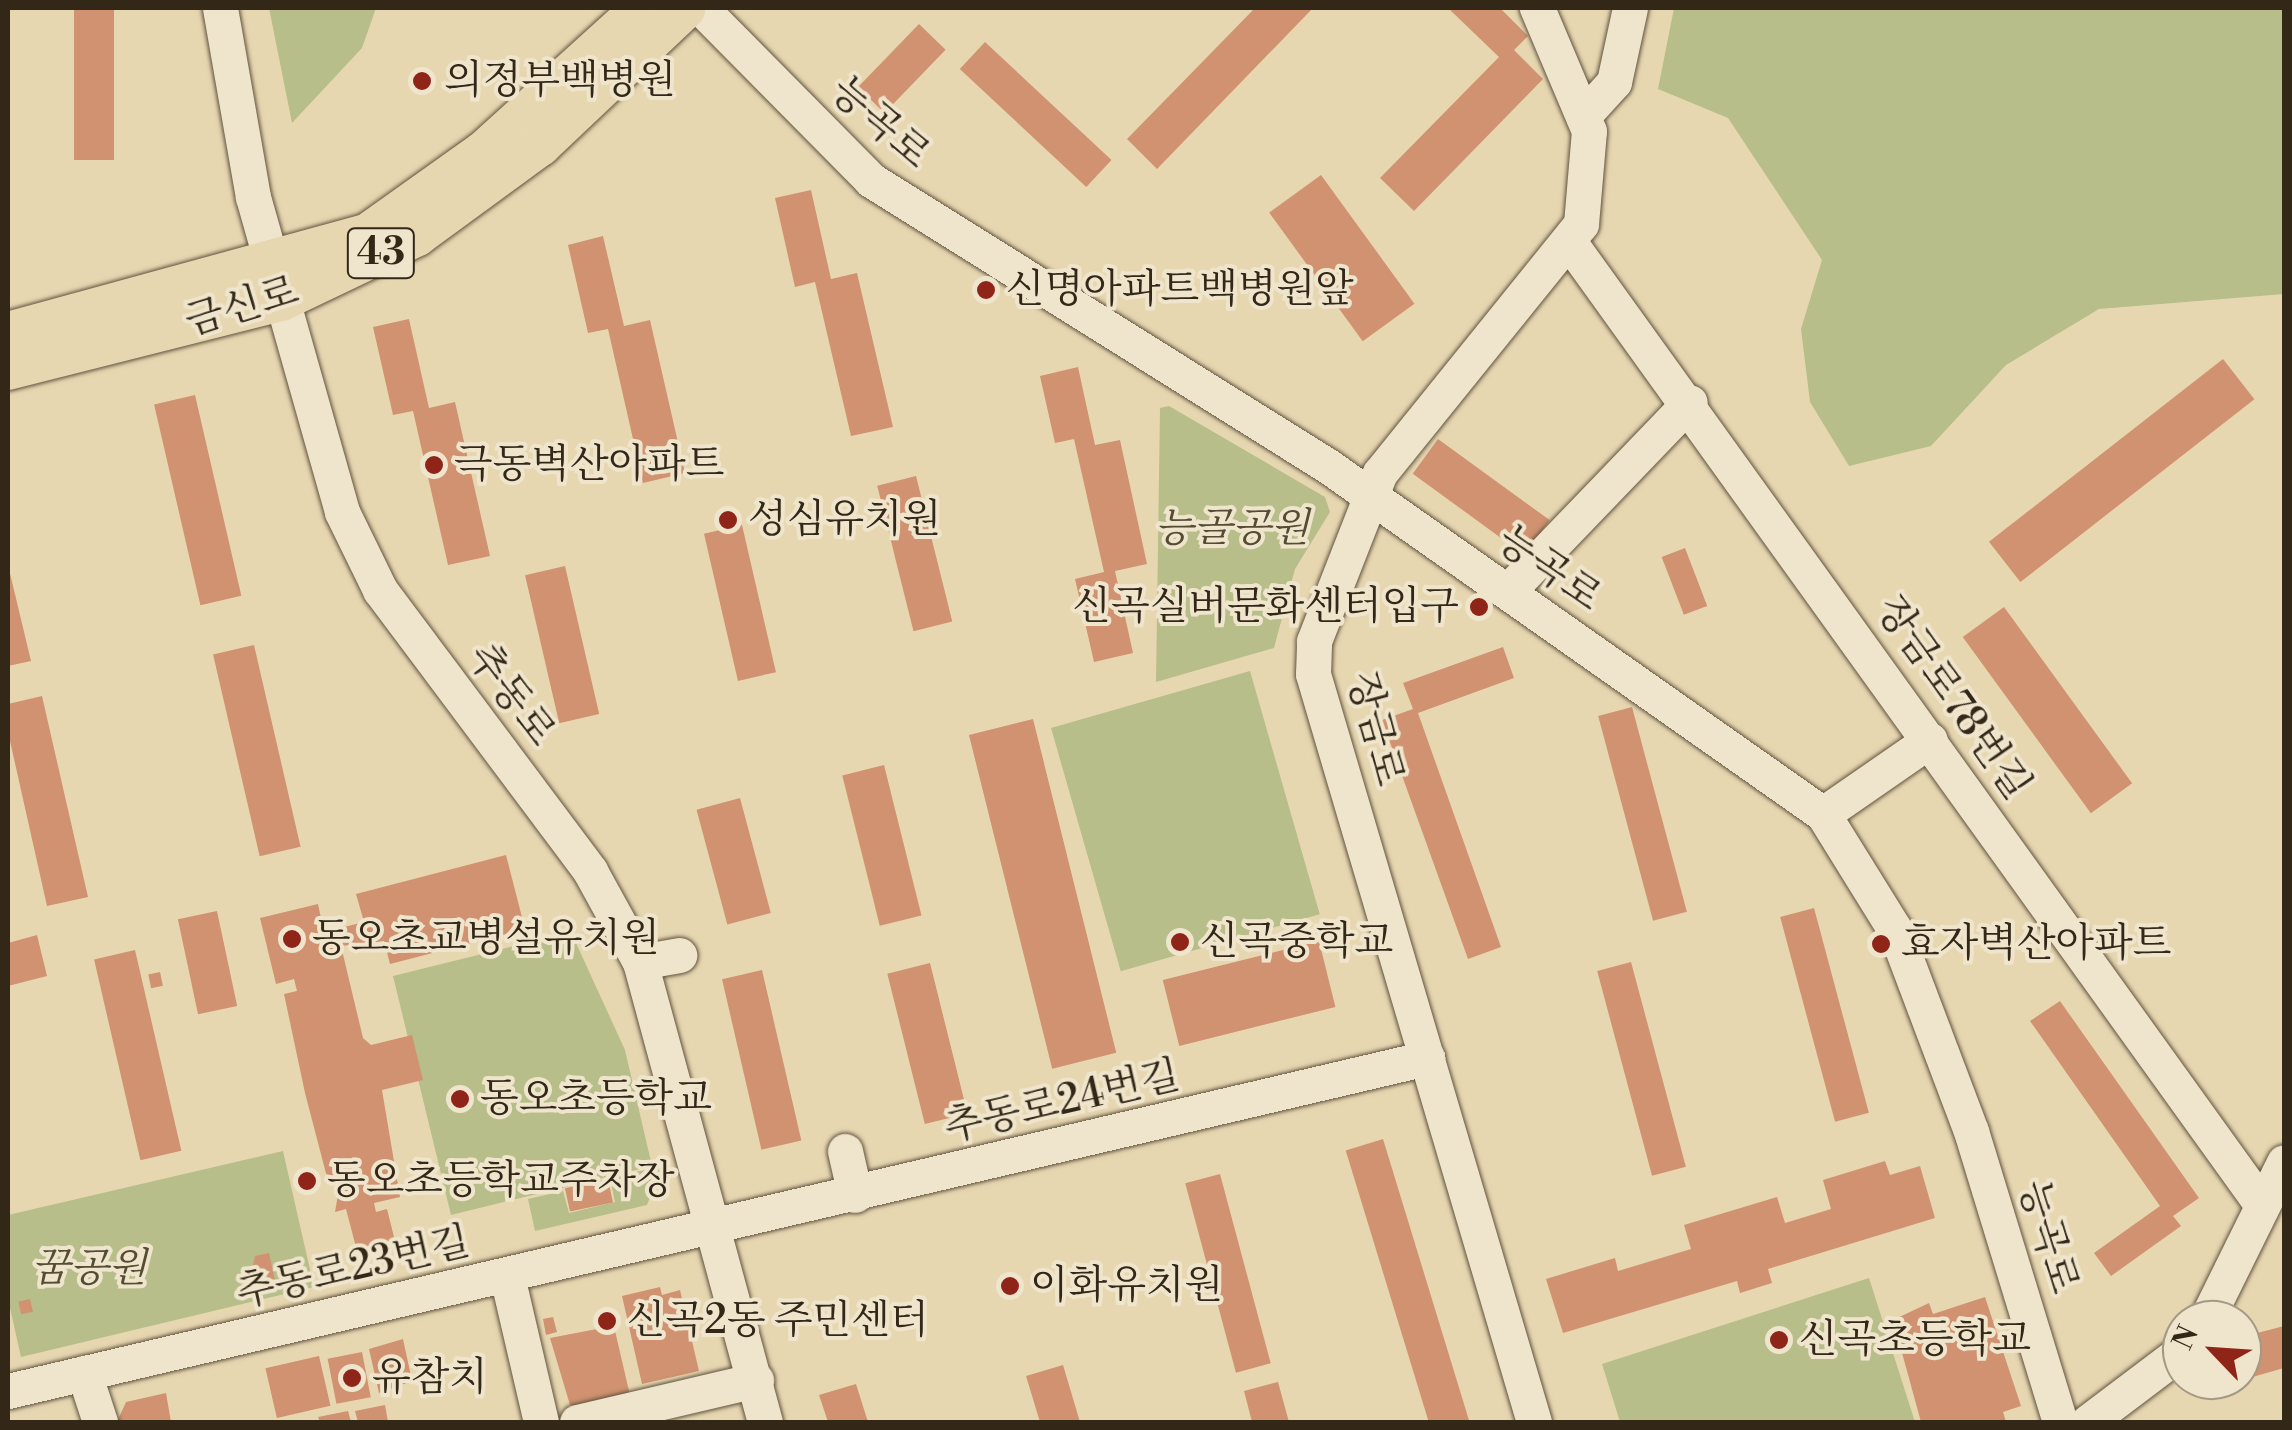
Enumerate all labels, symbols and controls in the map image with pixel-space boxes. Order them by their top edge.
place label: 의정부백병원 [444,57,676,105]
street label: 능곡로 [821,67,939,179]
marker: 의정부백병원 [409,68,435,94]
road number: 43 [346,220,416,286]
place label: 신명아파트백병원앞 [1006,266,1354,314]
street label: 금신로 [180,267,304,347]
marker: 신명아파트백병원앞 [975,279,997,301]
place label: 극동벽산아파트 [454,441,724,489]
marker: 극동벽산아파트 [423,454,445,476]
place label: 성심유치원 [748,496,941,544]
park label: 능골공원 [1155,505,1309,553]
marker: 성심유치원 [717,509,739,531]
street label: 능곡로 [1488,516,1610,622]
place label: 신곡실버문화센터입구 [1073,583,1459,631]
street label: 장금로78번길 [1865,587,2041,809]
marker: 신곡실버문화센터입구 [1468,596,1490,618]
street label: 추동로 [457,634,565,756]
street label: 장금로 [1337,667,1413,791]
place label: 동오초교병설유치원 [312,915,660,963]
place label: 신곡중학교 [1200,918,1393,966]
place label: 효자벽산아파트 [1901,920,2171,968]
marker: 동오초교병설유치원 [281,928,303,950]
marker: 신곡중학교 [1169,931,1191,953]
marker: 효자벽산아파트 [1870,933,1892,955]
street label: 추동로24번길 [940,1052,1184,1152]
place label: 동오초등학교 [480,1075,712,1123]
marker: 동오초등학교 [449,1088,471,1110]
place label: 동오초등학교주차장 [327,1157,675,1205]
marker: 동오초등학교주차장 [296,1170,318,1192]
street label: 능곡로 [2008,1175,2088,1299]
street label: 추동로23번길 [232,1218,474,1318]
park label: 꿈공원 [31,1245,147,1293]
place label: 이화유치원 [1030,1262,1223,1310]
marker: 이화유치원 [999,1275,1021,1297]
place label: 신곡2동 주민센터 [627,1297,929,1345]
north arrow [2162,1300,2262,1400]
marker: 신곡2동 주민센터 [596,1310,618,1332]
place label: 신곡초등학교 [1799,1316,2031,1364]
text: N [2166,1321,2207,1355]
marker: 신곡초등학교 [1768,1329,1790,1351]
place label: 유참치 [372,1354,488,1402]
marker: 유참치 [341,1367,363,1389]

